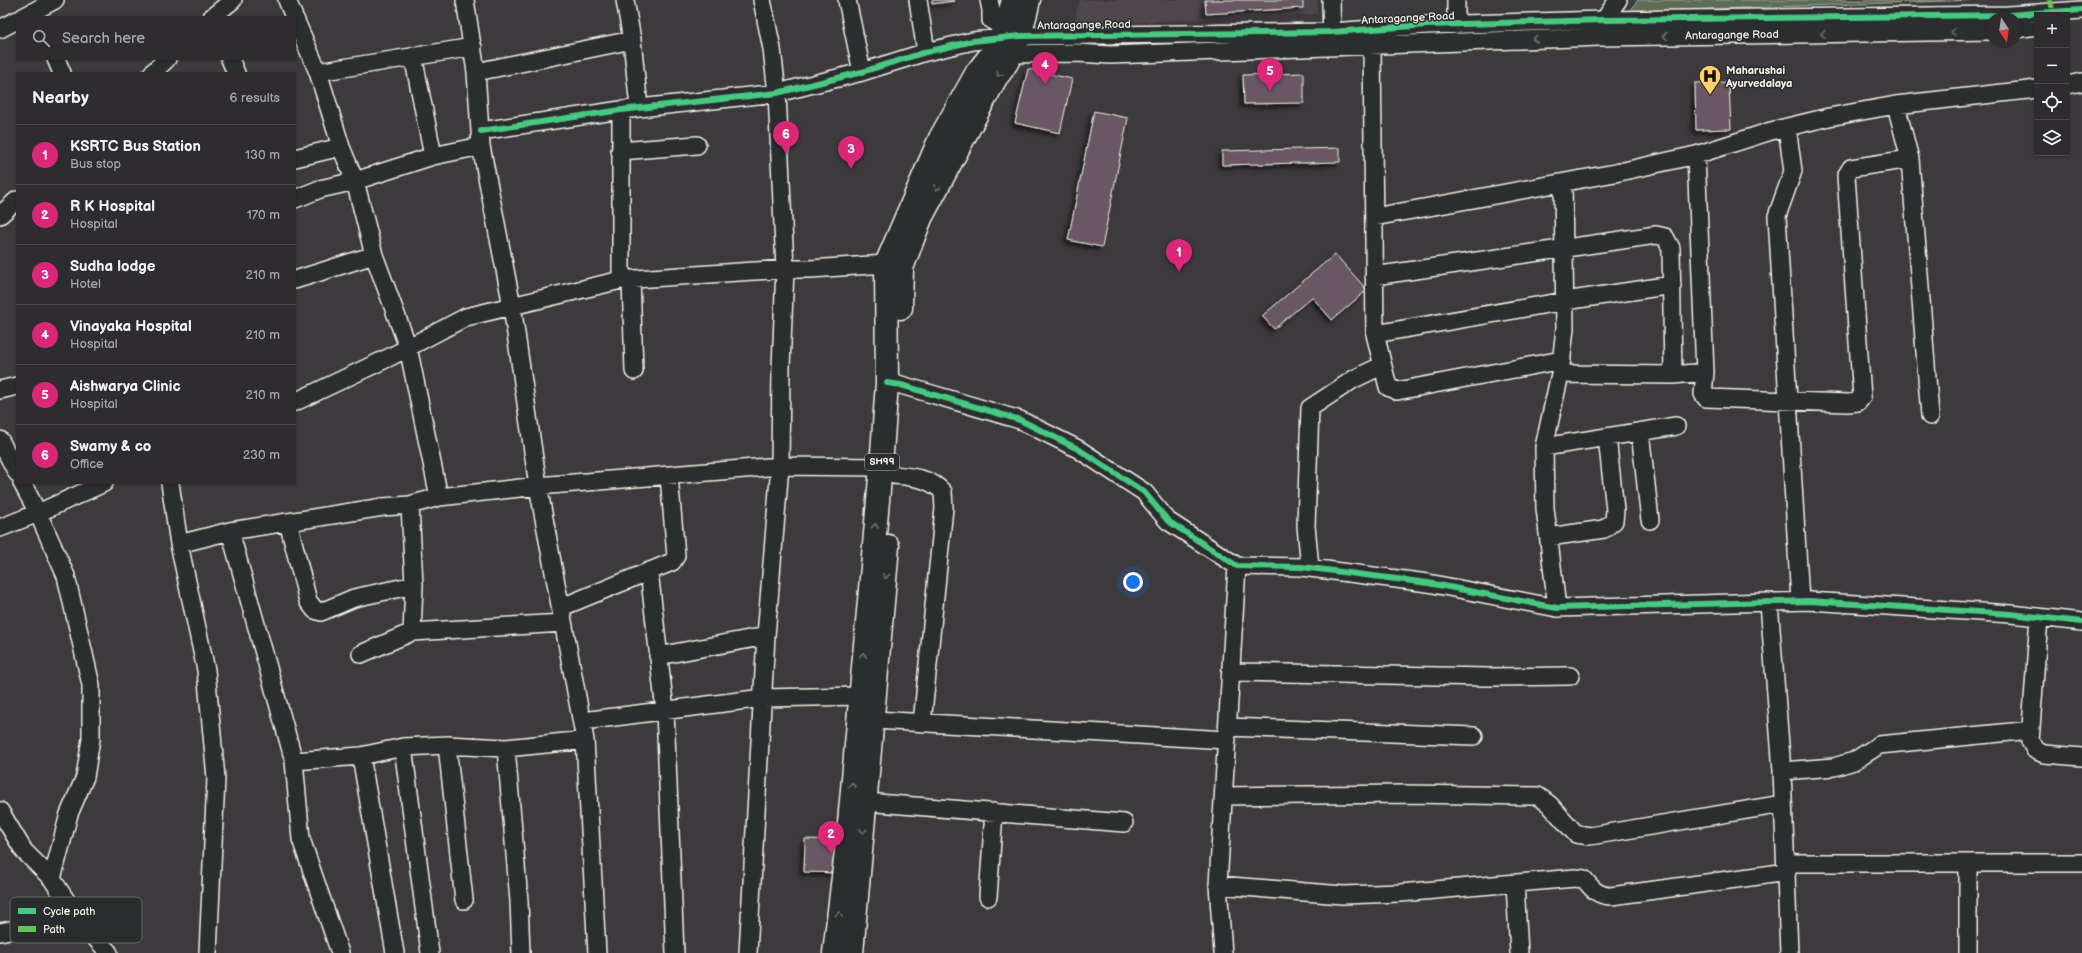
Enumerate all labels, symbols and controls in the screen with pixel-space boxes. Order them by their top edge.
street label: Antaragange Road [1361,9,1455,27]
north arrow [1986,12,2022,48]
map controls [2034,12,2070,156]
button: + [2034,12,2070,48]
search box [16,16,296,60]
street label: Antaragange Road [1037,18,1131,32]
icon: search [30,27,52,49]
street label: Antaragange Road [1685,28,1779,42]
one-way arrow [1950,28,1956,36]
text: Search here [62,29,145,48]
one-way arrow [1820,30,1826,38]
one-way arrow [1662,32,1668,40]
one-way arrow [1532,35,1538,43]
button: − [2034,48,2070,84]
pin: 4 [1032,52,1058,85]
pin: 5 [1257,58,1283,91]
hospital icon: Maharushai Ayurvedalaya [1697,63,1723,96]
place label: Maharushai Ayurvedalaya [1725,64,1792,90]
one-way arrow [996,70,1004,77]
button: locate [2034,84,2070,120]
text: Nearby [32,88,89,108]
text: 6 results [230,90,280,106]
button: layers [2034,120,2070,156]
pin: 6 [773,121,799,154]
pin: 3 [838,136,864,169]
text: KSRTC Bus Station [70,137,201,156]
text: 1 [42,147,48,163]
text: 130 m [245,147,280,163]
text: Bus stop [70,156,121,172]
one-way arrow [934,184,942,191]
text: R K Hospital [70,197,155,216]
text: 2 [41,207,49,223]
text: 170 m [247,207,280,223]
text: Hospital [70,216,118,232]
pin: 1 [1166,239,1192,272]
text: Sudha lodge [70,257,155,276]
text: 3 [41,267,49,283]
text: 210 m [246,267,280,283]
text: Hotel [70,276,101,292]
text: Vinayaka Hospital [70,317,192,336]
text: 4 [41,327,49,343]
text: 210 m [246,327,280,343]
text: Hospital [70,336,118,352]
text: Aishwarya Clinic [70,377,181,396]
text: 5 [41,387,49,403]
text: 210 m [246,387,280,403]
text: Hospital [70,396,118,412]
text: Swamy & co [70,437,151,456]
text: 6 [41,447,49,463]
text: 230 m [243,447,280,463]
road number: SH99 [865,454,899,470]
text: Office [70,456,104,472]
one-way arrow [871,523,880,529]
your location [1123,572,1143,592]
one-way arrow [881,573,890,579]
one-way arrow [858,652,867,658]
one-way arrow [847,782,856,788]
pin: 2 [818,821,844,854]
one-way arrow [859,828,868,834]
legend [10,897,142,943]
text: Cycle path [43,905,95,918]
one-way arrow [834,911,843,917]
text: Path [43,923,65,936]

